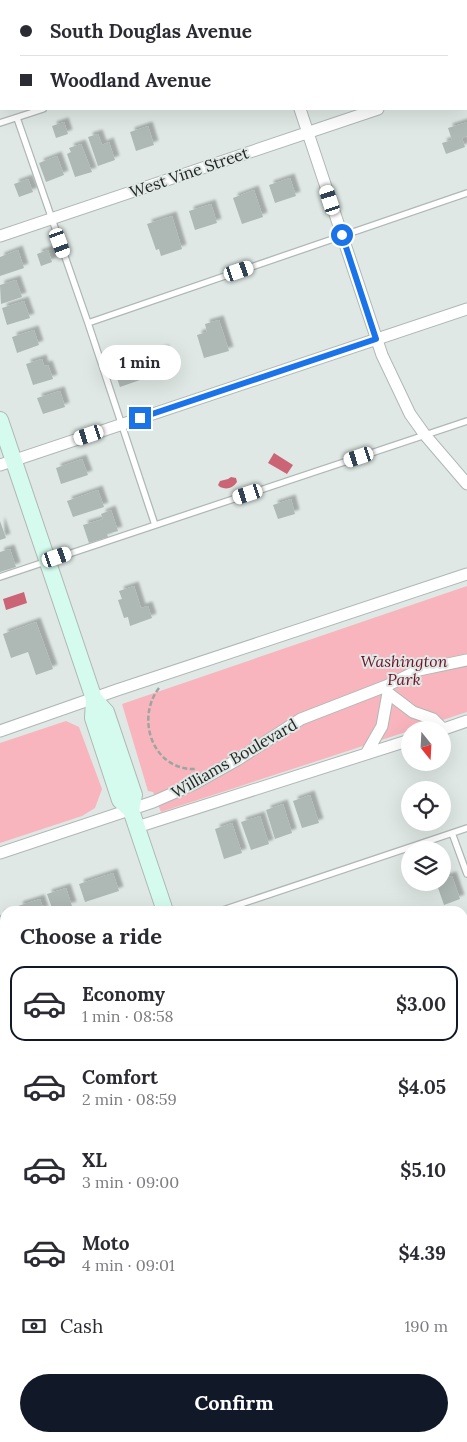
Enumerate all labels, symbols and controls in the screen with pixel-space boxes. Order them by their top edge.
text: South Douglas Avenue [50,19,252,43]
text: Woodland Avenue [50,68,211,92]
street label: West Vine Street [127,142,252,202]
car [318,183,341,217]
route start [331,224,353,246]
car [47,226,72,260]
car [222,259,255,283]
callout: 1 min [99,346,181,380]
text: 1 min [120,352,160,372]
route end [129,407,151,429]
car [72,423,105,447]
car [342,445,375,469]
car [231,482,264,506]
car [40,545,73,569]
park label: Washington Park [361,651,448,689]
street label: Williams Boulevard [168,714,301,802]
north arrow [401,721,451,771]
map controls [401,721,451,891]
button: locate [401,781,451,831]
button: layers [401,841,451,891]
text: Choose a ride [20,922,162,950]
icon: car [22,981,67,1026]
text: Economy [82,982,165,1006]
text: $3.00 [396,992,446,1016]
text: 1 min · 08:58 [82,1006,174,1026]
icon: car [22,1064,67,1109]
text: Comfort [82,1065,158,1089]
text: $4.05 [398,1075,446,1099]
text: 2 min · 08:59 [82,1089,177,1109]
icon: car [22,1147,67,1192]
text: XL [82,1148,107,1172]
text: $5.10 [400,1158,446,1182]
text: 3 min · 09:00 [82,1172,179,1192]
icon: car [22,1230,67,1275]
text: Moto [82,1231,129,1255]
text: $4.39 [398,1241,446,1265]
text: 4 min · 09:01 [82,1255,175,1275]
icon: cash [20,1312,48,1340]
text: Cash [60,1314,103,1338]
text: 190 m [404,1316,448,1336]
button: Confirm [20,1374,448,1432]

